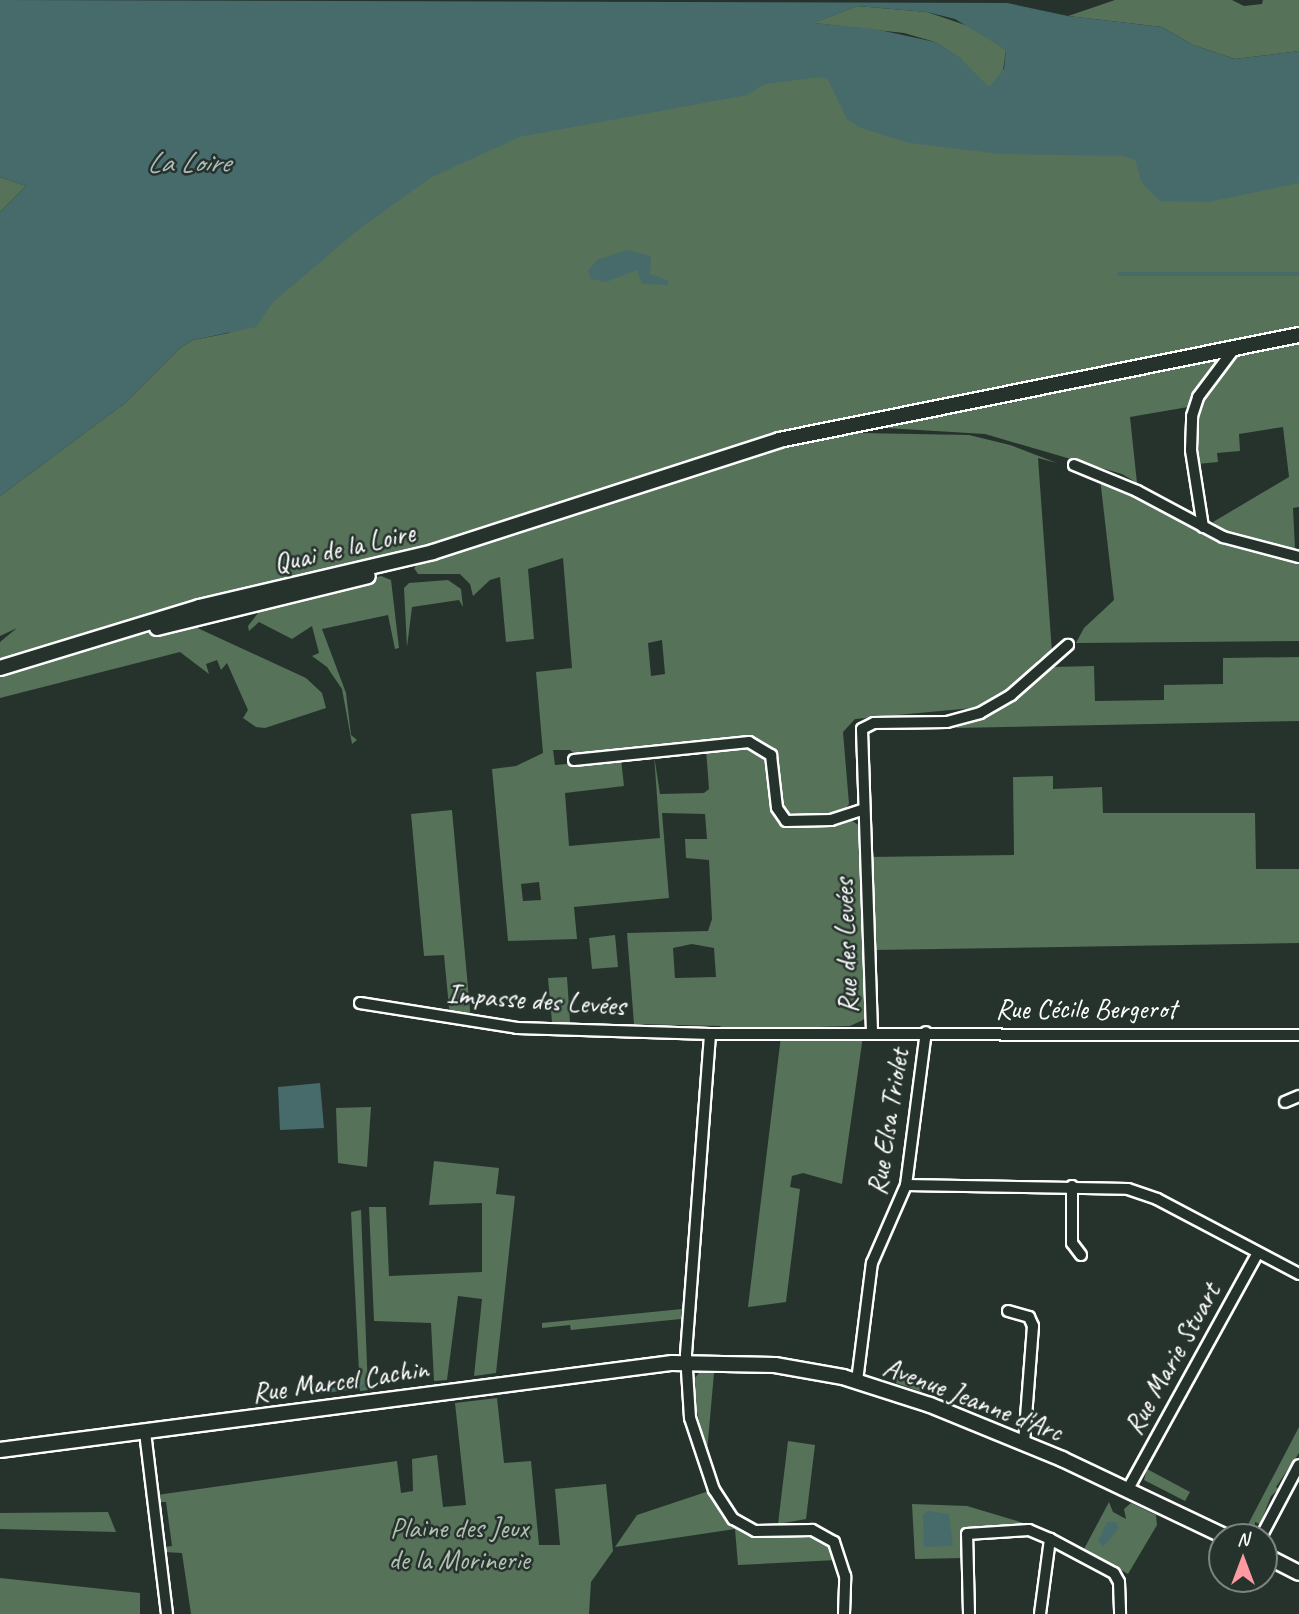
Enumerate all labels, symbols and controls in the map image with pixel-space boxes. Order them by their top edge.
water label: La Loire [147,144,229,180]
street label: Quai de la Loire [270,515,418,581]
street label: Rue des Levées [827,878,865,1014]
street label: Impasse des Levées [445,977,627,1023]
street label: Rue Cécile Bergerot [996,992,1176,1026]
street label: Rue Elsa Triolet [860,1047,916,1197]
street label: Rue Marie Stuart [1116,1277,1228,1441]
street label: Avenue Jeanne d'Arc [879,1349,1067,1449]
street label: Rue Marcel Cachin [249,1352,431,1410]
park label: Plaine des Jeux de la Morinerie [388,1511,530,1577]
north arrow [1208,1523,1278,1593]
text: N [1237,1527,1249,1551]

